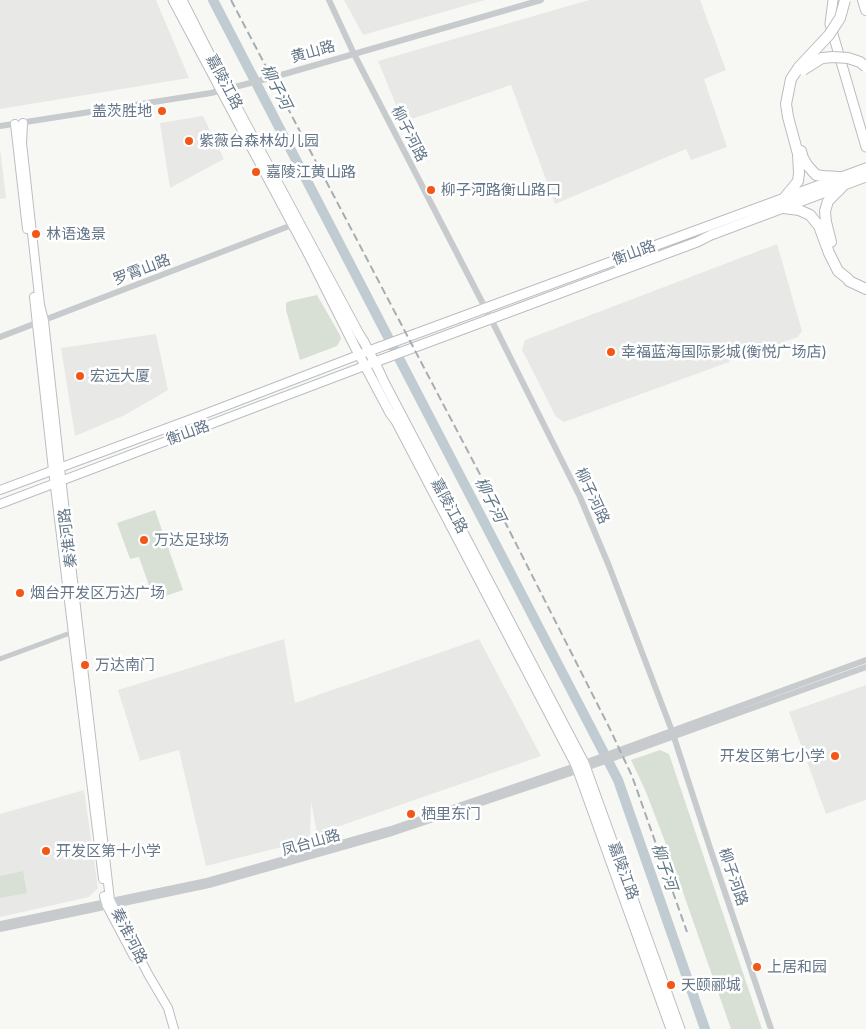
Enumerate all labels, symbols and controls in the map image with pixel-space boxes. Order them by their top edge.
street label: 黄山路 [289,37,337,67]
street label: 嘉陵江路 [202,51,246,113]
water label: 柳子河 [257,61,295,113]
place label: 盖茨胜地 [92,102,152,120]
street label: 柳子河路 [387,103,431,165]
marker: 盖茨胜地 [156,105,168,117]
place label: 紫薇台森林幼儿园 [199,132,319,150]
marker: 紫薇台森林幼儿园 [183,135,195,147]
place label: 嘉陵江黄山路 [266,163,356,181]
marker: 嘉陵江黄山路 [250,166,262,178]
place label: 柳子河路衡山路口 [441,181,561,199]
marker: 柳子河路衡山路口 [425,184,437,196]
place label: 林语逸景 [46,225,106,243]
marker: 林语逸景 [30,228,42,240]
street label: 衡山路 [610,237,658,269]
street label: 罗霄山路 [111,251,173,289]
place label: 幸福蓝海国际影城(衡悦广场店) [621,343,827,361]
marker: 幸福蓝海国际影城(衡悦广场店) [605,346,617,358]
place label: 宏远大厦 [90,367,150,385]
marker: 宏远大厦 [74,370,86,382]
street label: 衡山路 [164,417,212,449]
street label: 柳子河路 [571,465,613,527]
water label: 柳子河 [471,474,509,526]
street label: 嘉陵江路 [427,475,471,537]
street label: 秦淮河路 [55,507,81,569]
place label: 万达足球场 [154,531,229,549]
marker: 万达足球场 [138,534,150,546]
place label: 烟台开发区万达广场 [30,584,165,602]
marker: 烟台开发区万达广场 [14,587,26,599]
place label: 万达南门 [95,656,155,674]
marker: 万达南门 [79,659,91,671]
place label: 开发区第七小学 [720,747,825,765]
marker: 开发区第七小学 [829,750,841,762]
place label: 栖里东门 [421,805,481,823]
marker: 栖里东门 [405,808,417,820]
street label: 凤台山路 [280,826,342,860]
street label: 嘉陵江路 [604,840,642,902]
water label: 柳子河 [647,841,681,893]
place label: 开发区第十小学 [56,842,161,860]
marker: 开发区第十小学 [40,845,52,857]
street label: 柳子河路 [715,846,751,908]
street label: 秦淮河路 [107,905,151,967]
place label: 上居和园 [767,958,827,976]
marker: 上居和园 [751,961,763,973]
place label: 天颐郦城 [681,976,741,994]
marker: 天颐郦城 [665,979,677,991]

